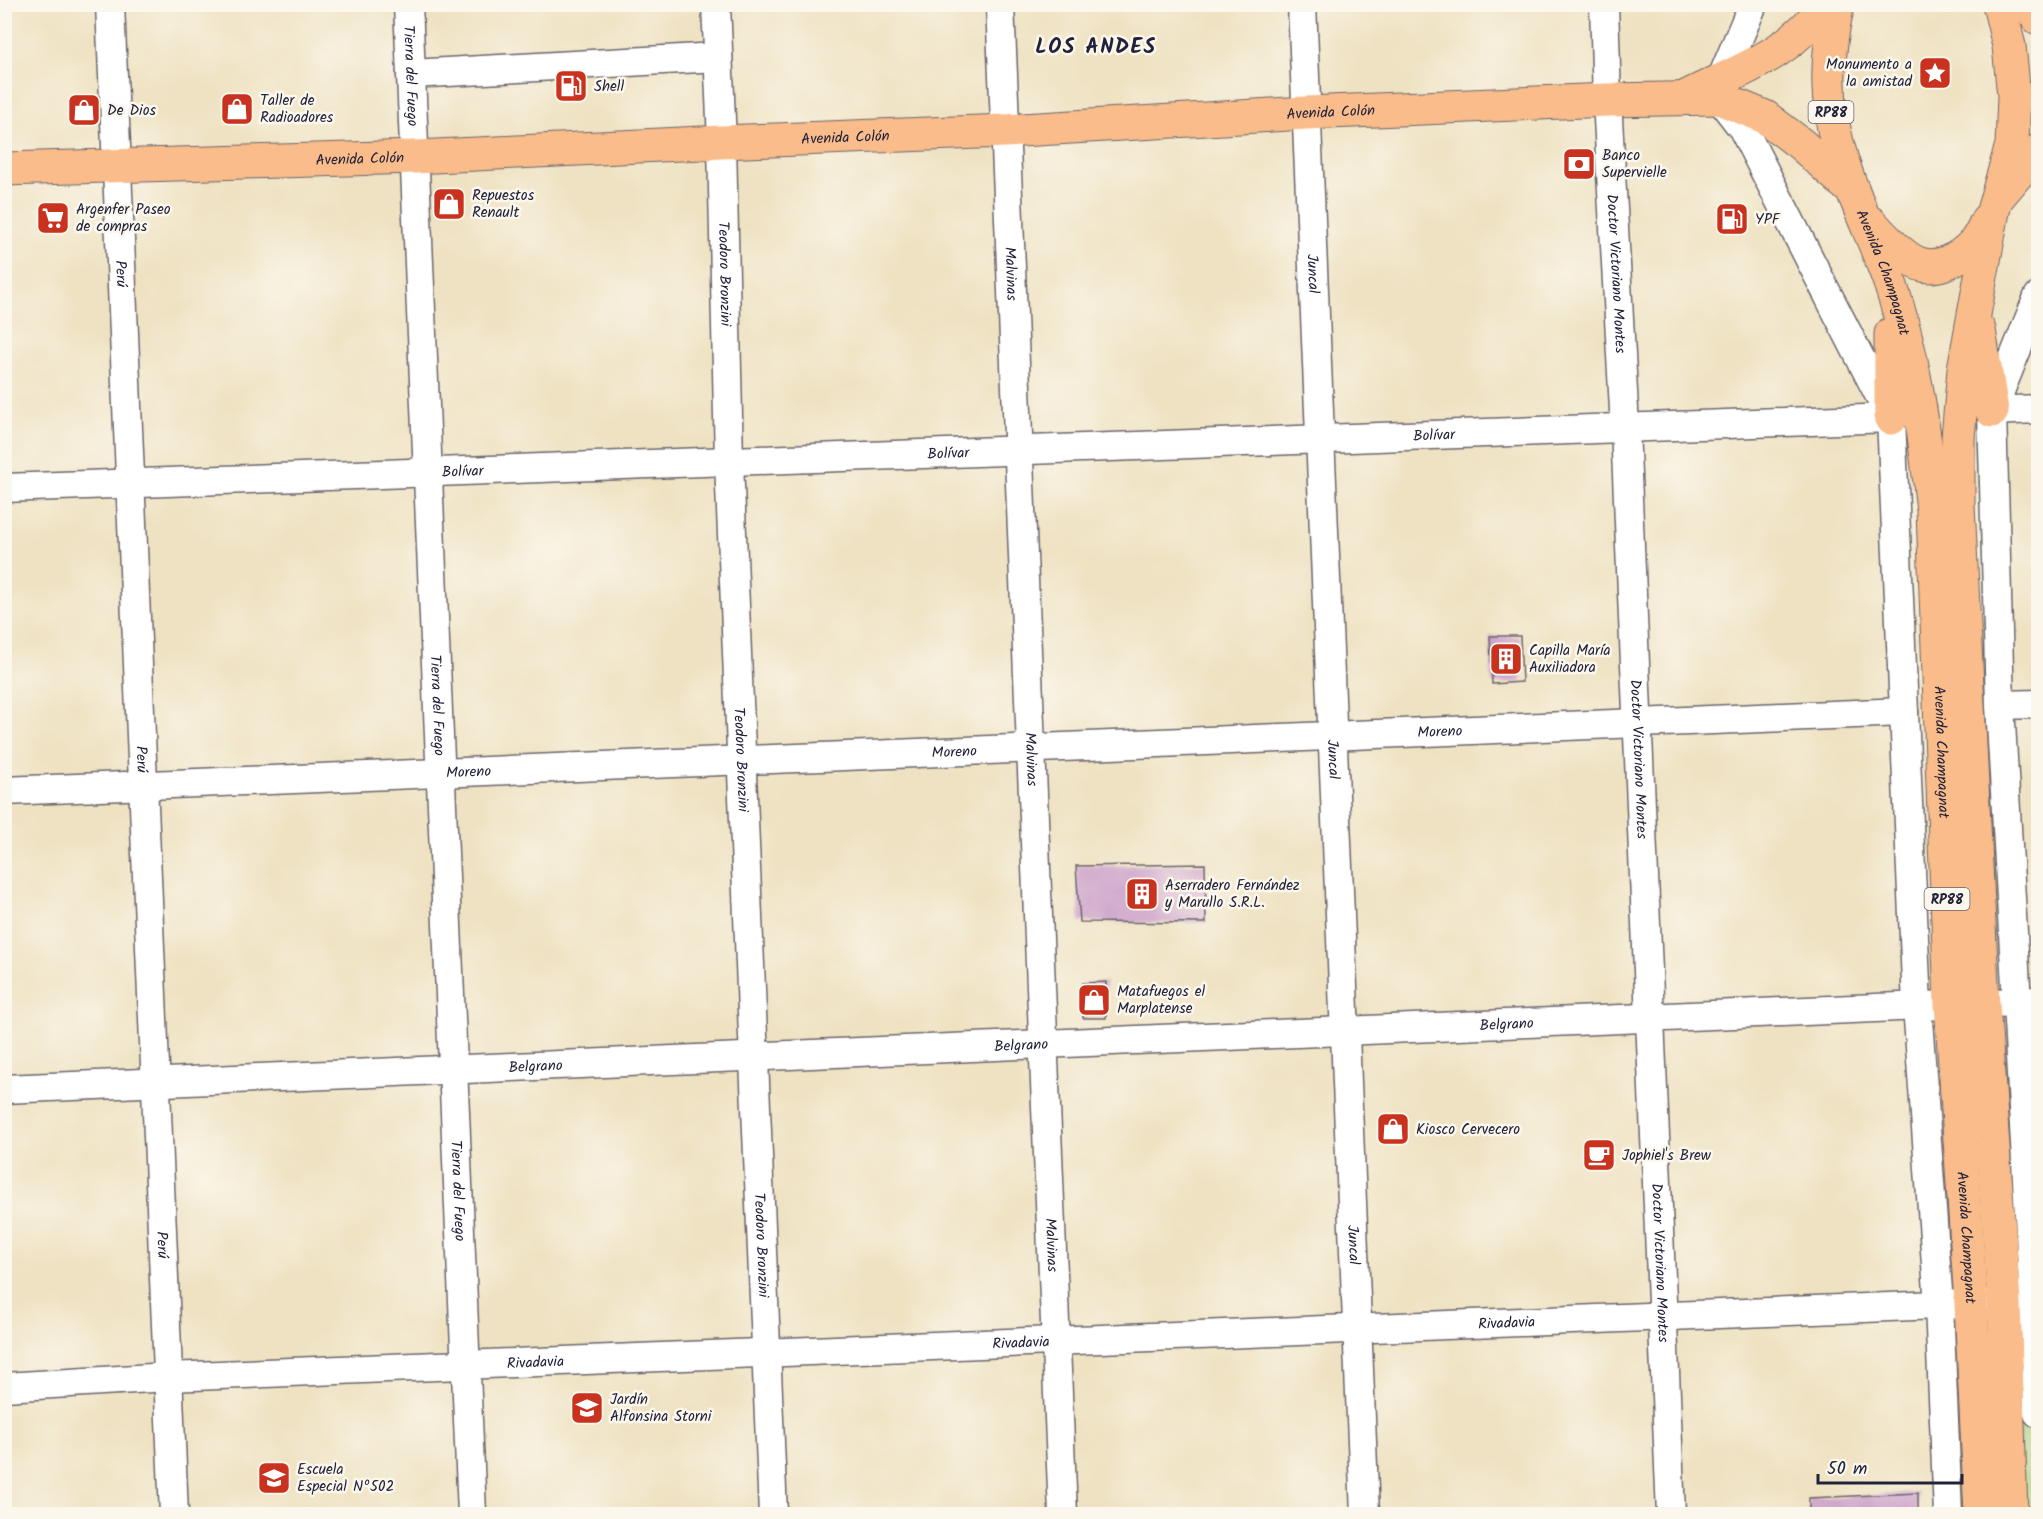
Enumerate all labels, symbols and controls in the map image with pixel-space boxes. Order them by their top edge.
street label: Tierra del Fuego [396,25,424,127]
district label: LOS ANDES [1035,31,1157,64]
place label: Monumento a la amistad [1826,53,1913,94]
place icon: Monumento a la amistad [1917,55,1953,91]
fuel station icon: Shell [553,68,589,104]
place label: Shell [594,75,624,99]
place label: Taller de Radioadores [260,89,334,130]
shop icon: Taller de Radioadores [219,91,255,127]
shop icon: De Dios [66,92,102,128]
place label: De Dios [107,99,156,123]
street label: Avenida Colón [1286,99,1376,127]
road number: RP88 [1808,101,1854,123]
street label: Avenida Colón [801,124,890,152]
place label: Banco Supervielle [1602,144,1667,185]
street label: Avenida Colón [315,146,405,173]
bank icon: Banco Supervielle [1561,146,1597,182]
place label: Repuestos Renault [472,184,535,225]
shop icon: Repuestos Renault [431,186,467,222]
street label: Doctor Victoriano Montes [1599,193,1632,355]
place label: Argenfer Paseo de compras [76,198,171,239]
supermarket icon: Argenfer Paseo de compras [35,200,71,236]
fuel station icon: YPF [1714,201,1750,237]
street label: Avenida Champagnat [1849,206,1916,338]
place label: YPF [1755,208,1781,232]
street label: Teodoro Bronzini [711,221,737,328]
street label: Malvinas [997,246,1023,302]
street label: Juncal [1299,253,1325,294]
street label: Perú [108,260,133,289]
street label: Bolívar [1413,423,1457,449]
street label: Bolívar [927,441,971,467]
street label: Bolívar [441,459,485,485]
place label: Capilla María Auxiliadora [1529,639,1611,680]
building icon: Capilla María Auxiliadora [1488,641,1524,677]
street label: Tierra del Fuego [423,654,451,757]
street label: Doctor Victoriano Montes [1623,679,1653,840]
street label: Avenida Champagnat [1926,686,1955,819]
street label: Teodoro Bronzini [726,707,755,814]
street label: Moreno [1417,719,1463,745]
street label: Malvinas [1017,732,1044,787]
street label: Juncal [1320,739,1345,780]
street label: Moreno [931,740,977,765]
street label: Perú [128,745,154,774]
street label: Moreno [446,760,492,786]
place label: Aserradero Fernández y Marullo S.R.L. [1164,874,1300,915]
building icon: Aserradero Fernández y Marullo S.R.L. [1124,876,1160,912]
road number: RP88 [1924,888,1970,910]
place label: Matafuegos el Marplatense [1117,980,1205,1021]
shop icon: Matafuegos el Marplatense [1076,982,1112,1018]
street label: Belgrano [1479,1012,1534,1038]
street label: Belgrano [994,1033,1049,1059]
street label: Belgrano [508,1054,563,1080]
shop icon: Kiosco Cervecero [1375,1111,1411,1147]
place label: Kiosco Cervecero [1416,1118,1520,1142]
cafe icon: Jophiel's Brew [1581,1137,1617,1173]
street label: Tierra del Fuego [443,1140,471,1242]
place label: Jophiel's Brew [1622,1144,1712,1168]
street label: Avenida Champagnat [1949,1171,1982,1305]
street label: Doctor Victoriano Montes [1644,1182,1675,1344]
street label: Teodoro Bronzini [747,1192,775,1299]
street label: Malvinas [1038,1218,1064,1273]
street label: Juncal [1340,1225,1366,1266]
street label: Perú [149,1231,174,1260]
street label: Rivadavia [1478,1310,1536,1337]
street label: Rivadavia [992,1330,1050,1356]
street label: Rivadavia [506,1350,565,1376]
place label: Jardín Alfonsina Storni [610,1388,713,1429]
school or university icon: Jardín Alfonsina Storni [569,1390,605,1426]
scale bar [1818,1447,1962,1485]
text: 50 m [1827,1455,1867,1484]
place label: Escuela Especial Nº502 [297,1458,394,1499]
school or university icon: Escuela Especial Nº502 [256,1460,292,1496]

